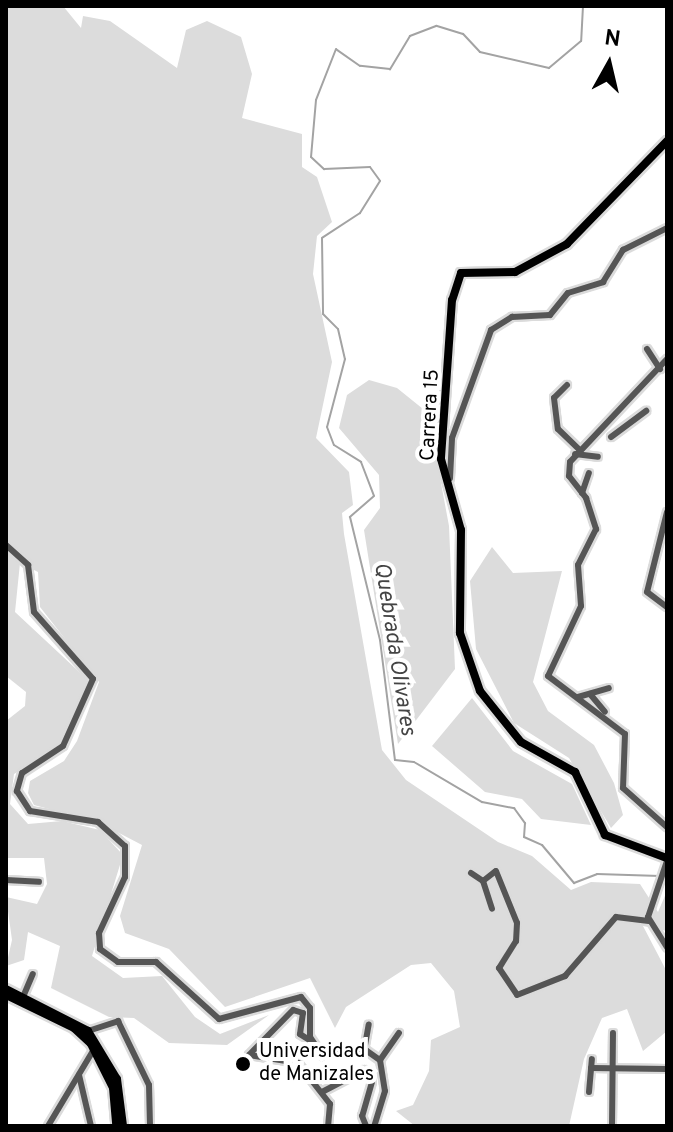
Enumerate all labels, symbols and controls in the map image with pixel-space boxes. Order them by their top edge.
north arrow [569,24,649,104]
text: N [603,25,622,54]
street label: Carrera 15 [417,368,445,462]
water label: Quebrada Olivares [367,561,421,737]
place label: Universidad de Manizales [259,1040,374,1087]
marker: Universidad de Manizales [234,1055,252,1073]

